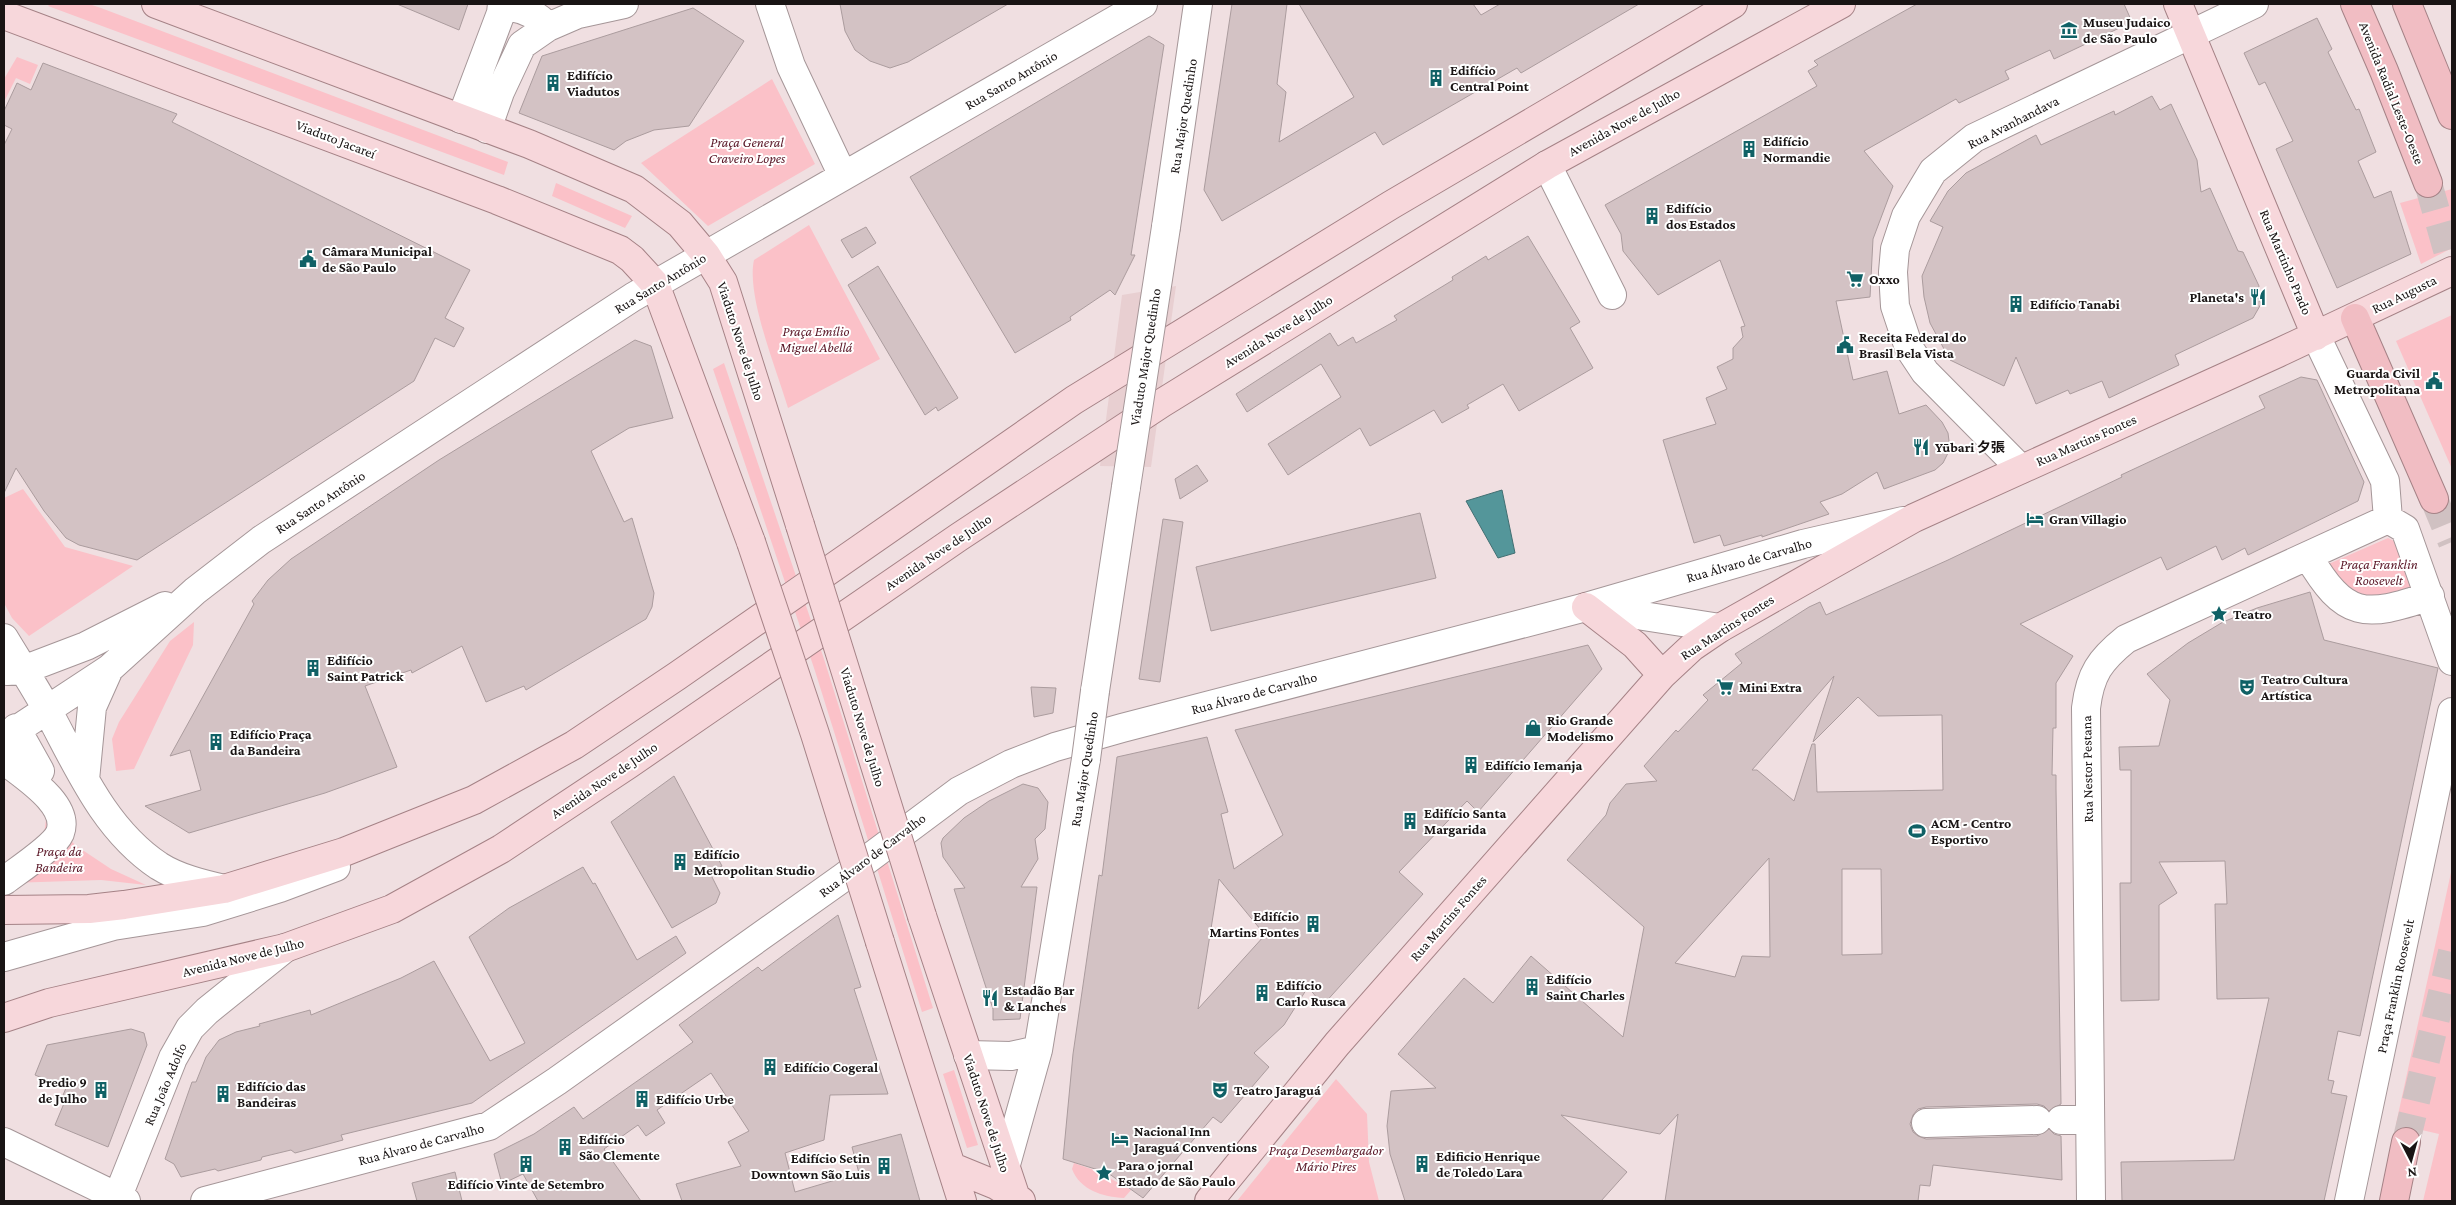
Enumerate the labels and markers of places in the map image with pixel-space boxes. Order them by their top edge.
place label: Museu Judaico de São Paulo [2083,14,2171,46]
museum icon: Museu Judaico de São Paulo [2059,20,2079,40]
place label: Edifício Central Point [1450,62,1530,94]
place label: Edifício Viadutos [566,67,620,99]
building icon: Edifício Central Point [1426,68,1446,88]
building icon: Edifício Viadutos [543,73,563,93]
place label: Edifício Normandie [1763,133,1831,165]
building icon: Edifício Normandie [1739,139,1759,159]
place label: Edifício dos Estados [1666,200,1736,232]
building icon: Edifício dos Estados [1642,206,1662,226]
place label: Câmara Municipal de São Paulo [322,243,432,275]
public building icon: Câmara Municipal de São Paulo [298,249,318,269]
supermarket icon: Oxxo [1845,269,1865,289]
place label: Oxxo [1869,271,1900,287]
restaurant icon: Planeta's [2248,287,2268,307]
place label: Planeta's [2189,289,2244,305]
building icon: Edifício Tanabi [2006,294,2026,314]
place label: Edifício Tanabi [2030,296,2120,312]
place label: Receita Federal do Brasil Bela Vista [1859,329,1967,361]
public building icon: Receita Federal do Brasil Bela Vista [1835,335,1855,355]
place label: Guarda Civil Metropolitana [2334,365,2420,397]
public building icon: Guarda Civil Metropolitana [2424,371,2444,391]
restaurant icon: Yūbari 夕張 [1911,437,1931,457]
place label: Yūbari 夕張 [1935,439,2005,455]
hotel icon: Gran Villagio [2025,509,2045,529]
place label: Gran Villagio [2049,511,2126,527]
place icon: Teatro [2209,604,2229,624]
place label: Teatro [2233,606,2272,622]
place label: Edifício Saint Patrick [327,652,404,684]
building icon: Edifício Saint Patrick [303,658,323,678]
place label: Teatro Cultura Artística [2260,671,2348,703]
supermarket icon: Mini Extra [1715,677,1735,697]
theatre icon: Teatro Cultura Artística [2237,677,2257,697]
place label: Mini Extra [1739,679,1802,695]
place label: Rio Grande Modelismo [1547,712,1614,744]
shop icon: Rio Grande Modelismo [1523,718,1543,738]
place label: Edifício Praça da Bandeira [230,726,312,758]
building icon: Edifício Praça da Bandeira [206,732,226,752]
building icon: Edifício Iemanja [1461,755,1481,775]
place label: Edifício Iemanja [1485,757,1582,774]
place label: Edifício Santa Margarida [1424,805,1506,837]
building icon: Edifício Santa Margarida [1400,811,1420,831]
place label: ACM - Centro Esportivo [1930,815,2011,847]
sports icon: ACM - Centro Esportivo [1907,821,1927,841]
place label: Edifício Metropolitan Studio [694,846,815,878]
building icon: Edifício Metropolitan Studio [670,852,690,872]
place label: Edifício Martins Fontes [1210,908,1299,940]
building icon: Edifício Martins Fontes [1303,914,1323,934]
place label: Edifício Saint Charles [1546,971,1625,1003]
place label: Edifício Carlo Rusca [1276,977,1346,1009]
building icon: Edifício Saint Charles [1522,977,1542,997]
place label: Estadão Bar & Lanches [1004,982,1075,1014]
building icon: Edifício Carlo Rusca [1252,983,1272,1003]
restaurant icon: Estadão Bar & Lanches [980,988,1000,1008]
building icon: Edifício Cogeral [760,1057,780,1077]
place label: Edifício Cogeral [784,1059,878,1075]
place label: Predio 9 de Julho [38,1074,87,1106]
place label: Edifício das Bandeiras [237,1078,306,1110]
building icon: Predio 9 de Julho [91,1080,111,1100]
theatre icon: Teatro Jaraguá [1210,1080,1230,1100]
place label: Teatro Jaraguá [1234,1082,1321,1098]
building icon: Edifício das Bandeiras [213,1084,233,1104]
building icon: Edifício Urbe [632,1089,652,1109]
place label: Edifício Urbe [656,1091,734,1107]
place label: Nacional Inn Jaraguá Conventions [1132,1123,1257,1155]
hotel icon: Nacional Inn Jaraguá Conventions [1110,1129,1130,1149]
place label: Edifício São Clemente [579,1131,660,1163]
building icon: Edifício São Clemente [555,1137,575,1157]
place label: Edificio Henrique de Toledo Lara [1436,1148,1540,1180]
place label: Edifício Setin Downtown São Luis [751,1150,870,1182]
building icon: Edifício Vinte de Setembro [516,1154,536,1174]
building icon: Edificio Henrique de Toledo Lara [1412,1154,1432,1174]
building icon: Edifício Setin Downtown São Luis [874,1156,894,1176]
place label: Para o jornal Estado de São Paulo [1118,1157,1235,1189]
place icon: Para o jornal Estado de São Paulo [1094,1163,1114,1183]
place label: Edifício Vinte de Setembro [448,1176,604,1192]

